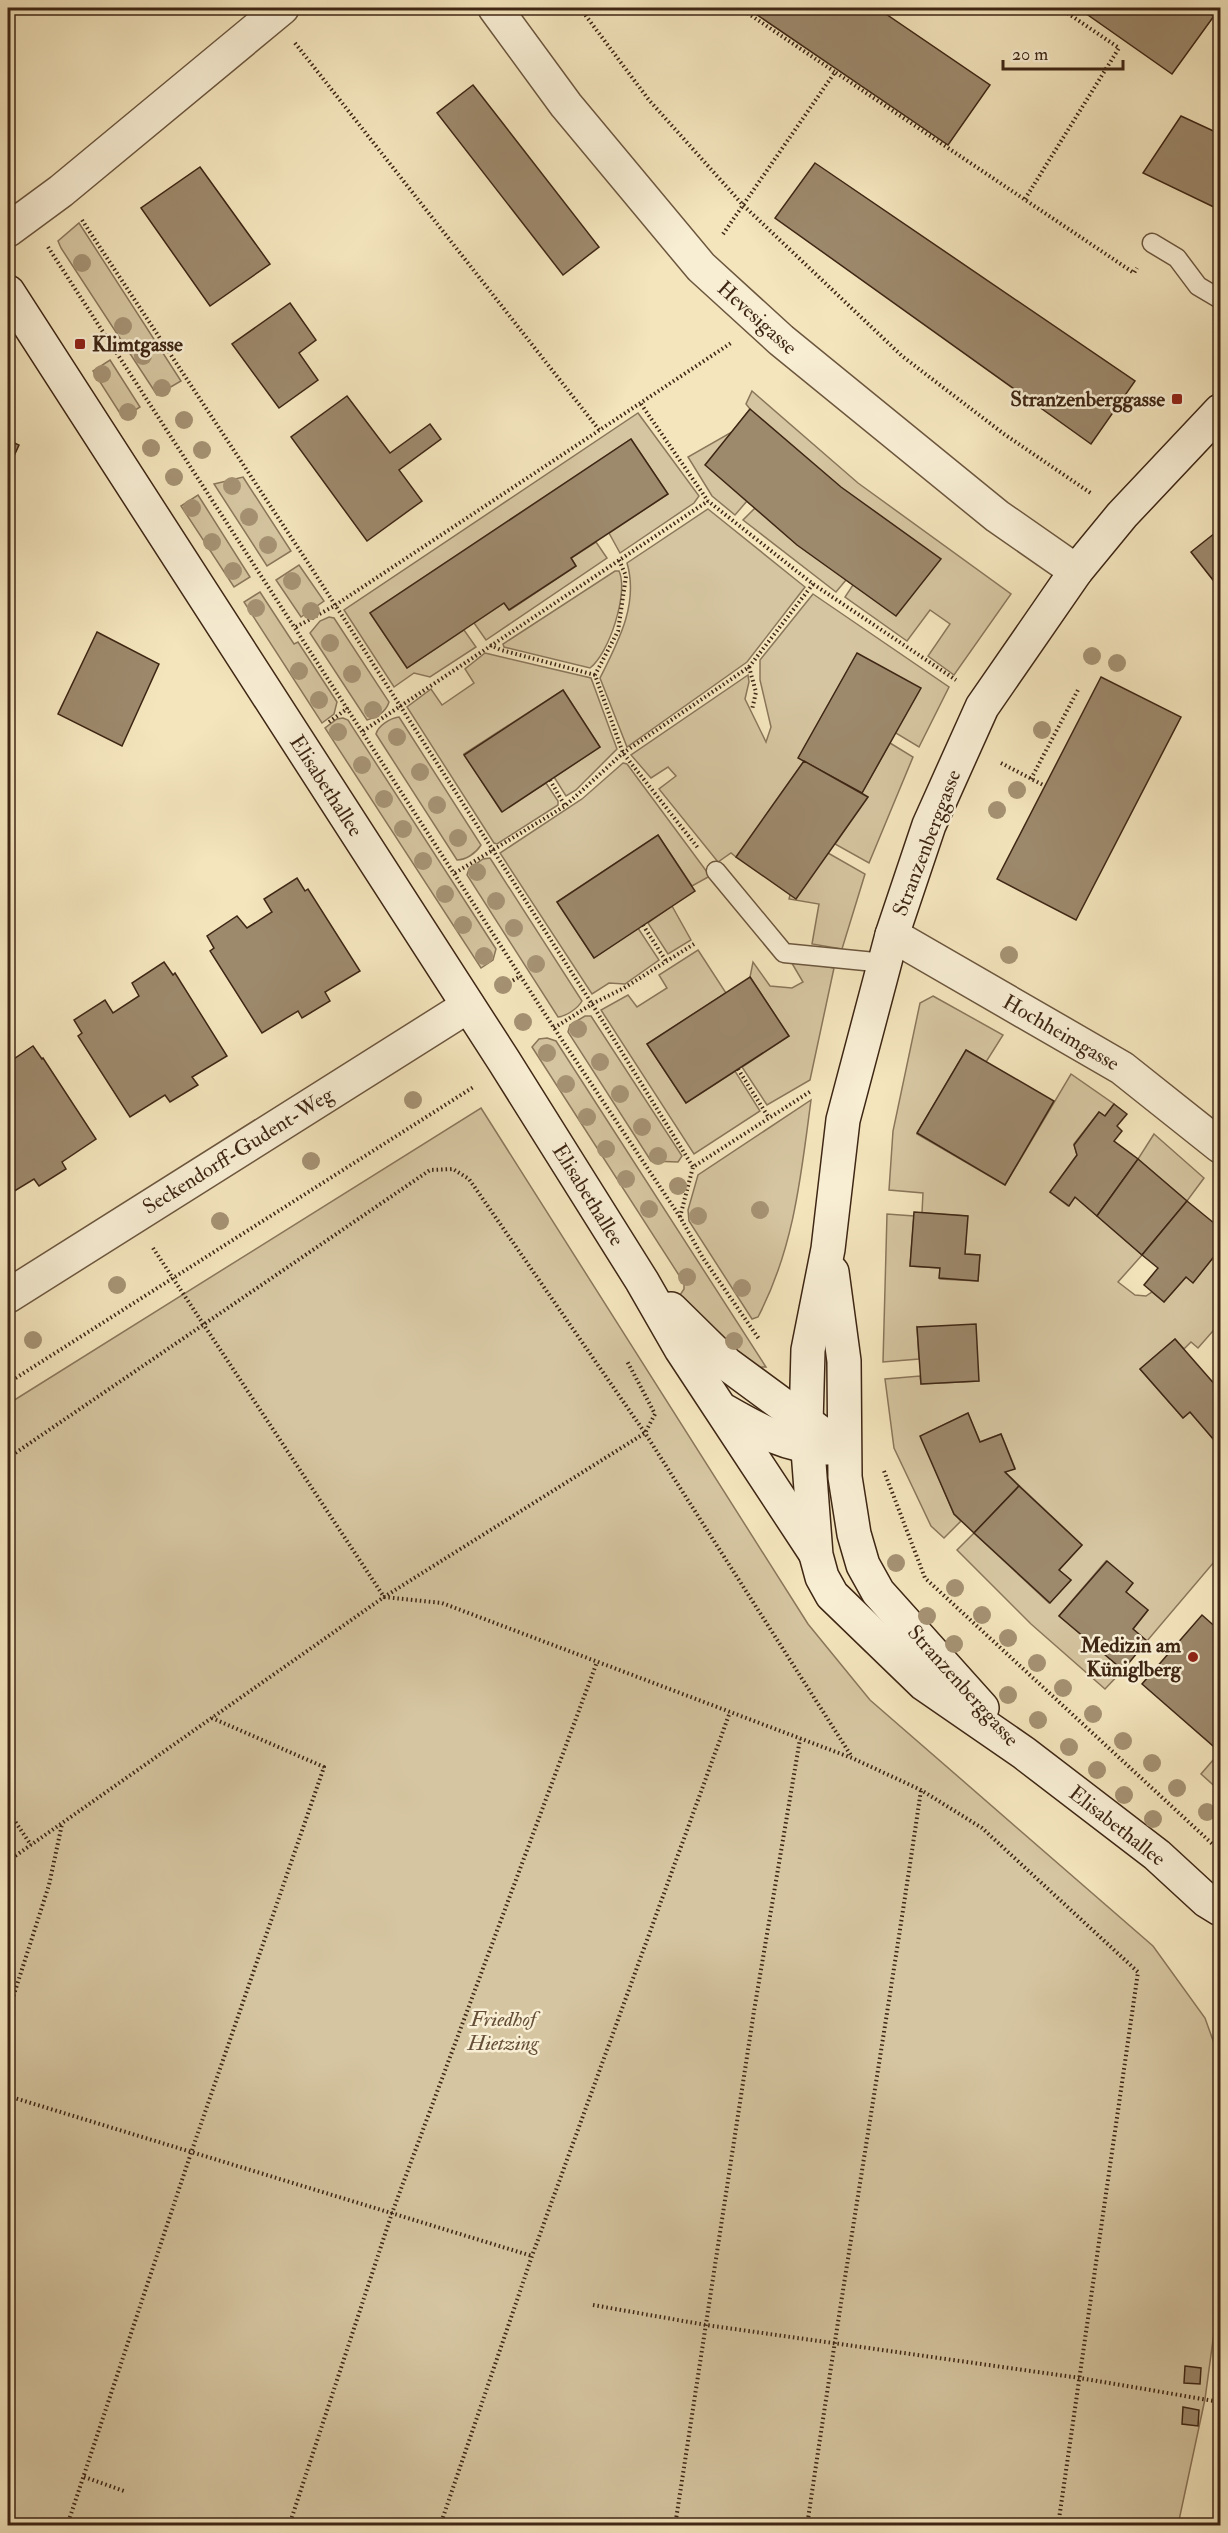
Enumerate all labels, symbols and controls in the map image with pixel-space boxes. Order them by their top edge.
scale bar [1003,33,1123,71]
text: 20 m [1012,43,1048,66]
street label: Hevesigasse [711,275,803,361]
place label: Klimtgasse [92,331,183,358]
marker: Klimtgasse [73,337,87,351]
place label: Stranzenberggasse [1010,386,1165,413]
marker: Stranzenberggasse [1170,392,1184,406]
street label: Elisabethallee [283,730,369,842]
street label: Stranzenberggasse [887,766,967,920]
street label: Hochheimgasse [998,989,1124,1077]
street label: Seckendorff-Gudent-Weg [138,1081,339,1221]
street label: Elisabethallee [546,1139,630,1251]
street label: Stranzenberggasse [901,1619,1025,1753]
place label: Medizin am Küniglberg [1079,1632,1182,1683]
marker: Medizin am Küniglberg [1186,1650,1200,1664]
street label: Elisabethallee [1063,1780,1171,1872]
park label: Friedhof Hietzing [466,2006,541,2057]

